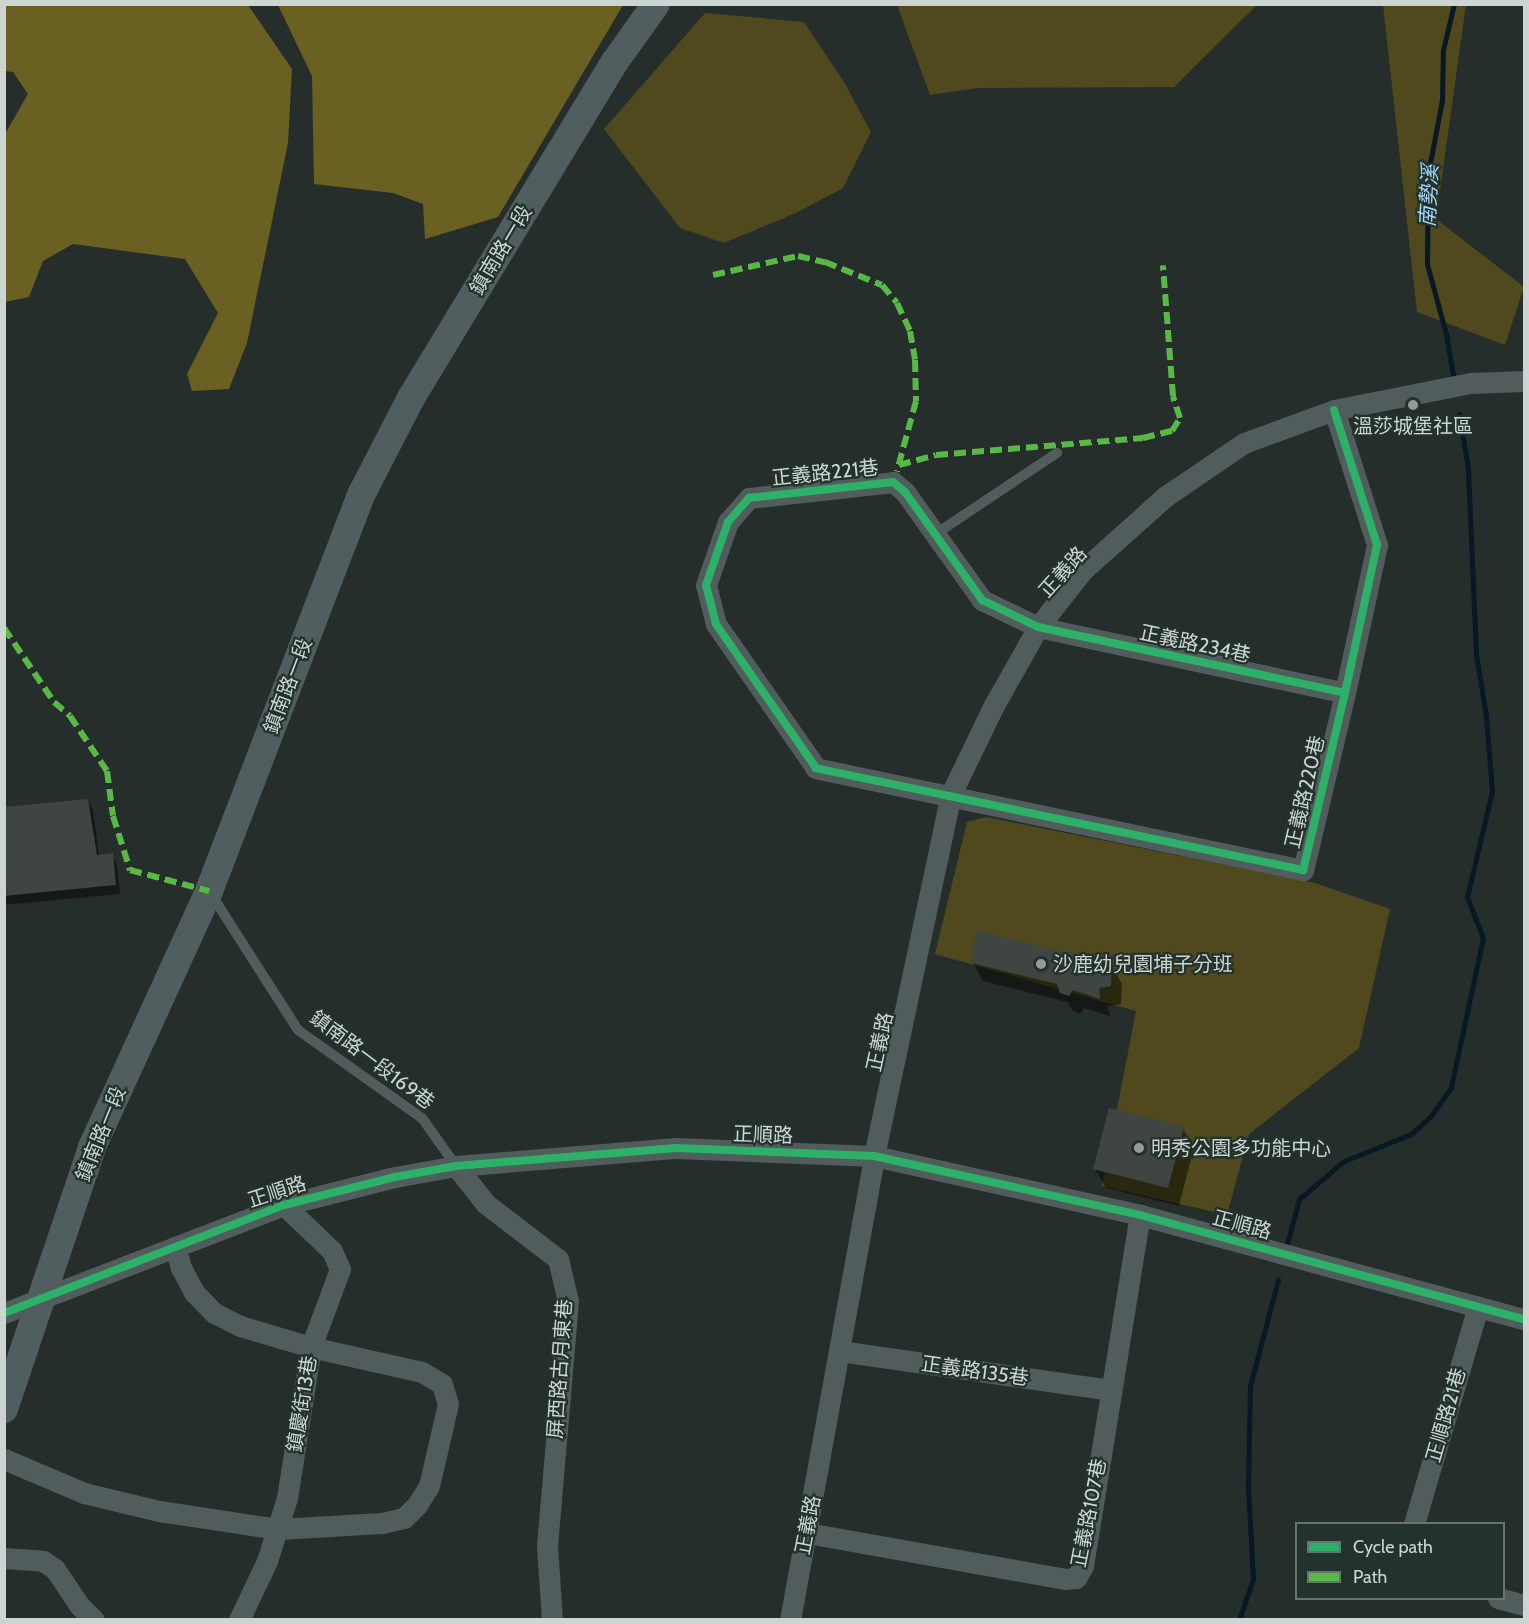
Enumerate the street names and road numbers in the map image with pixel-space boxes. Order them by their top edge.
street label: 鎮南路一段 [465,201,537,299]
street label: 正義路221巷 [770,455,880,491]
street label: 正義路 [1034,542,1092,602]
street label: 正義路234巷 [1137,621,1253,667]
street label: 鎮南路一段 [259,635,317,737]
street label: 正義路220巷 [1280,733,1330,851]
street label: 鎮南路一段169巷 [305,1006,439,1114]
street label: 正義路 [862,1010,898,1074]
street label: 鎮南路一段 [71,1083,131,1185]
street label: 正順路 [733,1122,793,1148]
street label: 正順路 [245,1171,309,1213]
street label: 正順路 [1210,1206,1274,1244]
street label: 屏西路古月東巷 [543,1298,577,1440]
street label: 正義路135巷 [920,1352,1030,1390]
street label: 鎮慶街13巷 [283,1354,321,1454]
street label: 正順路21巷 [1421,1365,1471,1465]
street label: 正義路107巷 [1067,1457,1111,1569]
street label: 正義路 [790,1493,826,1557]

